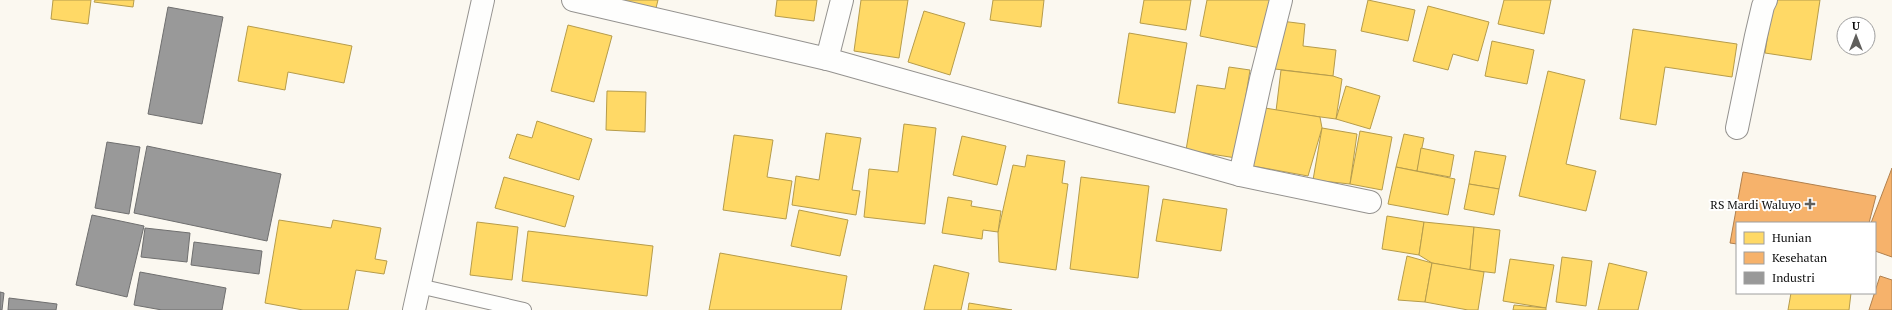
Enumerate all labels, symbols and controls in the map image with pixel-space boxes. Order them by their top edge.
north arrow [1836,16,1876,56]
text: U [1852,19,1860,33]
place label: RS Mardi Waluyo [1710,197,1801,212]
marker: RS Mardi Waluyo [1804,198,1816,210]
legend [1736,222,1876,294]
text: Hunian [1772,230,1812,245]
text: Kesehatan [1772,250,1827,265]
text: Industri [1772,270,1815,285]

